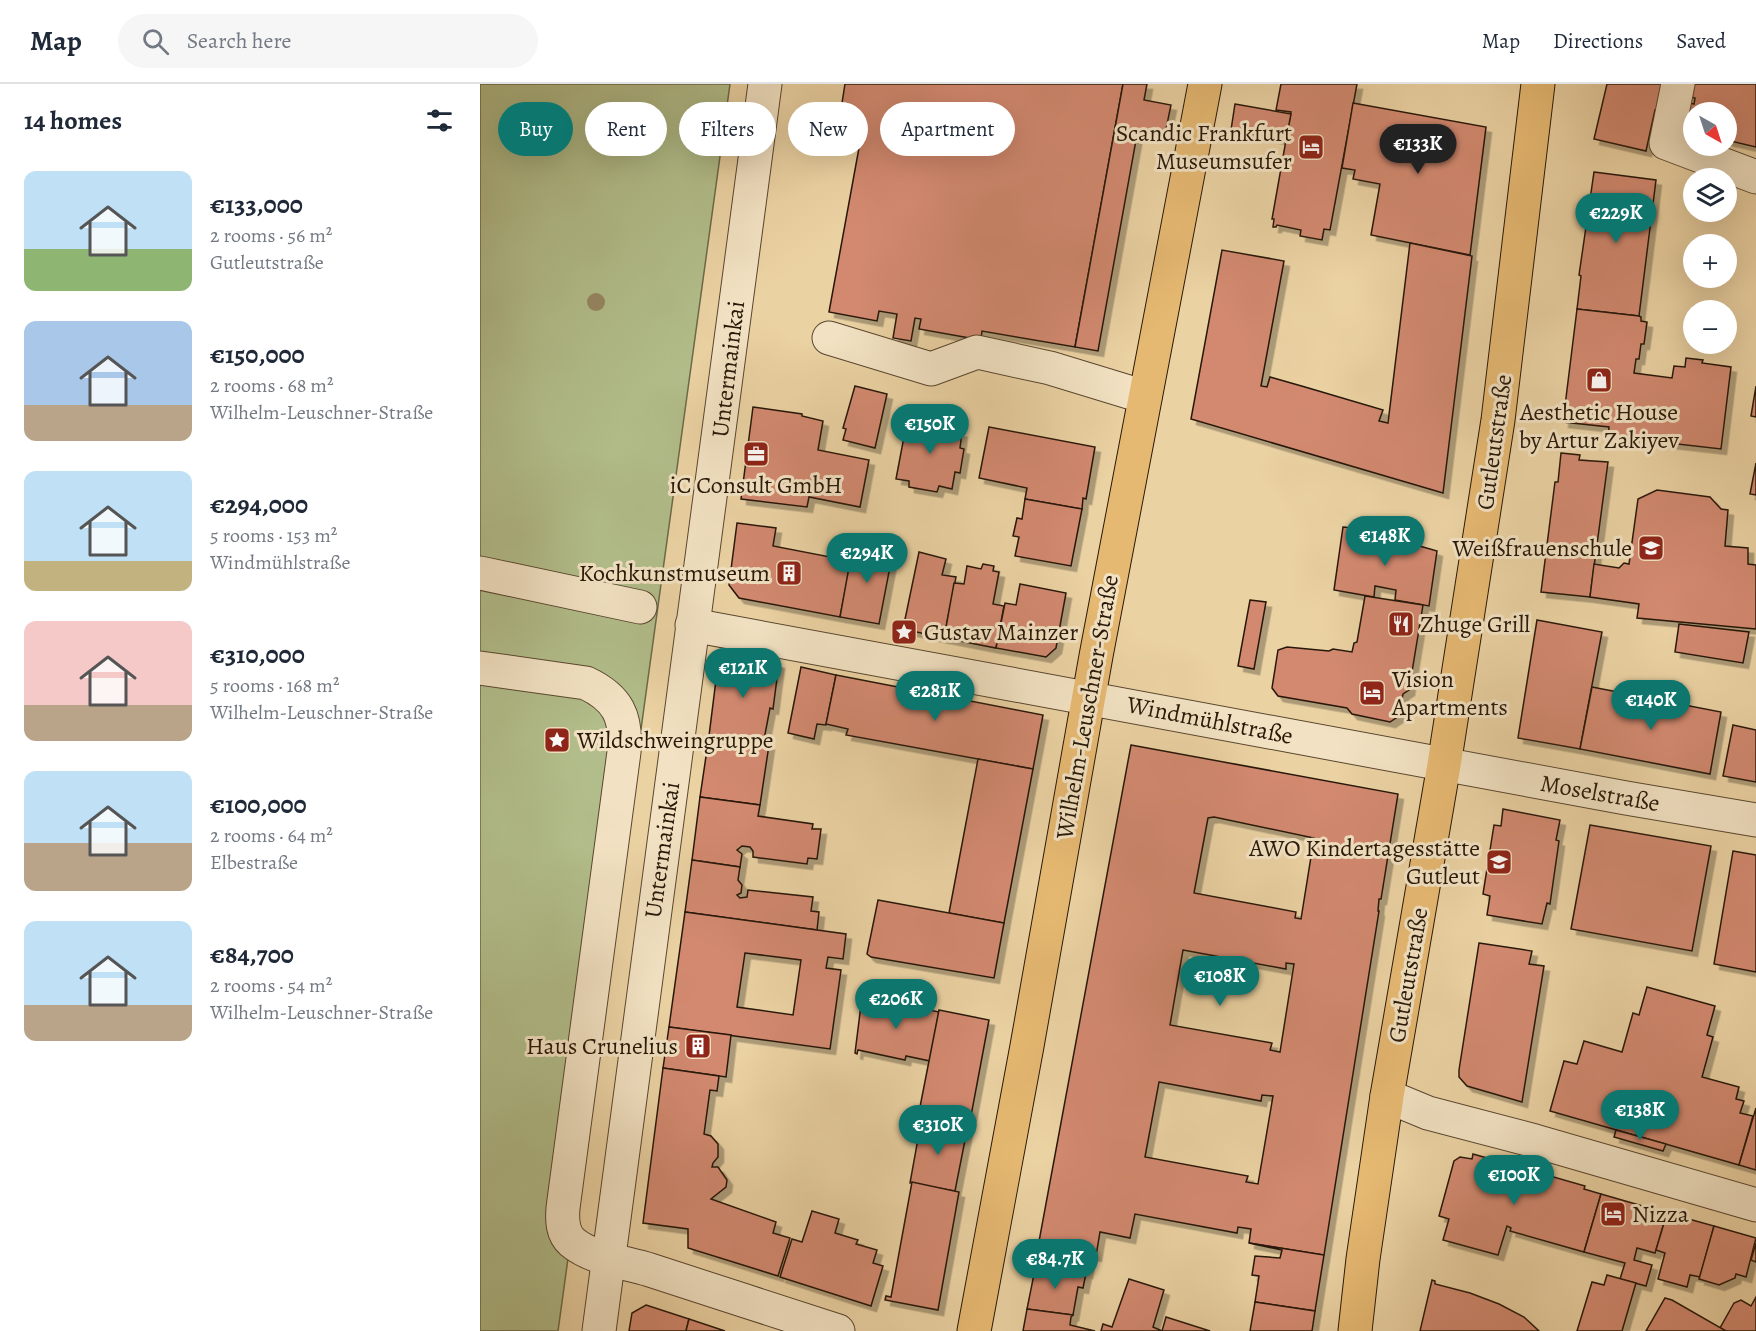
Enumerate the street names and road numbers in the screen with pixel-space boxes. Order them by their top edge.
street label: Untermainkai [704,299,752,439]
street label: Gutleutstraße [1469,372,1519,512]
street label: Wilhelm-Leuschner-Straße [1048,572,1126,843]
street label: Windmühlstraße [1123,688,1296,752]
street label: Moselstraße [1538,767,1662,819]
street label: Untermainkai [637,780,687,920]
street label: Gutleutstraße [1380,905,1436,1045]

